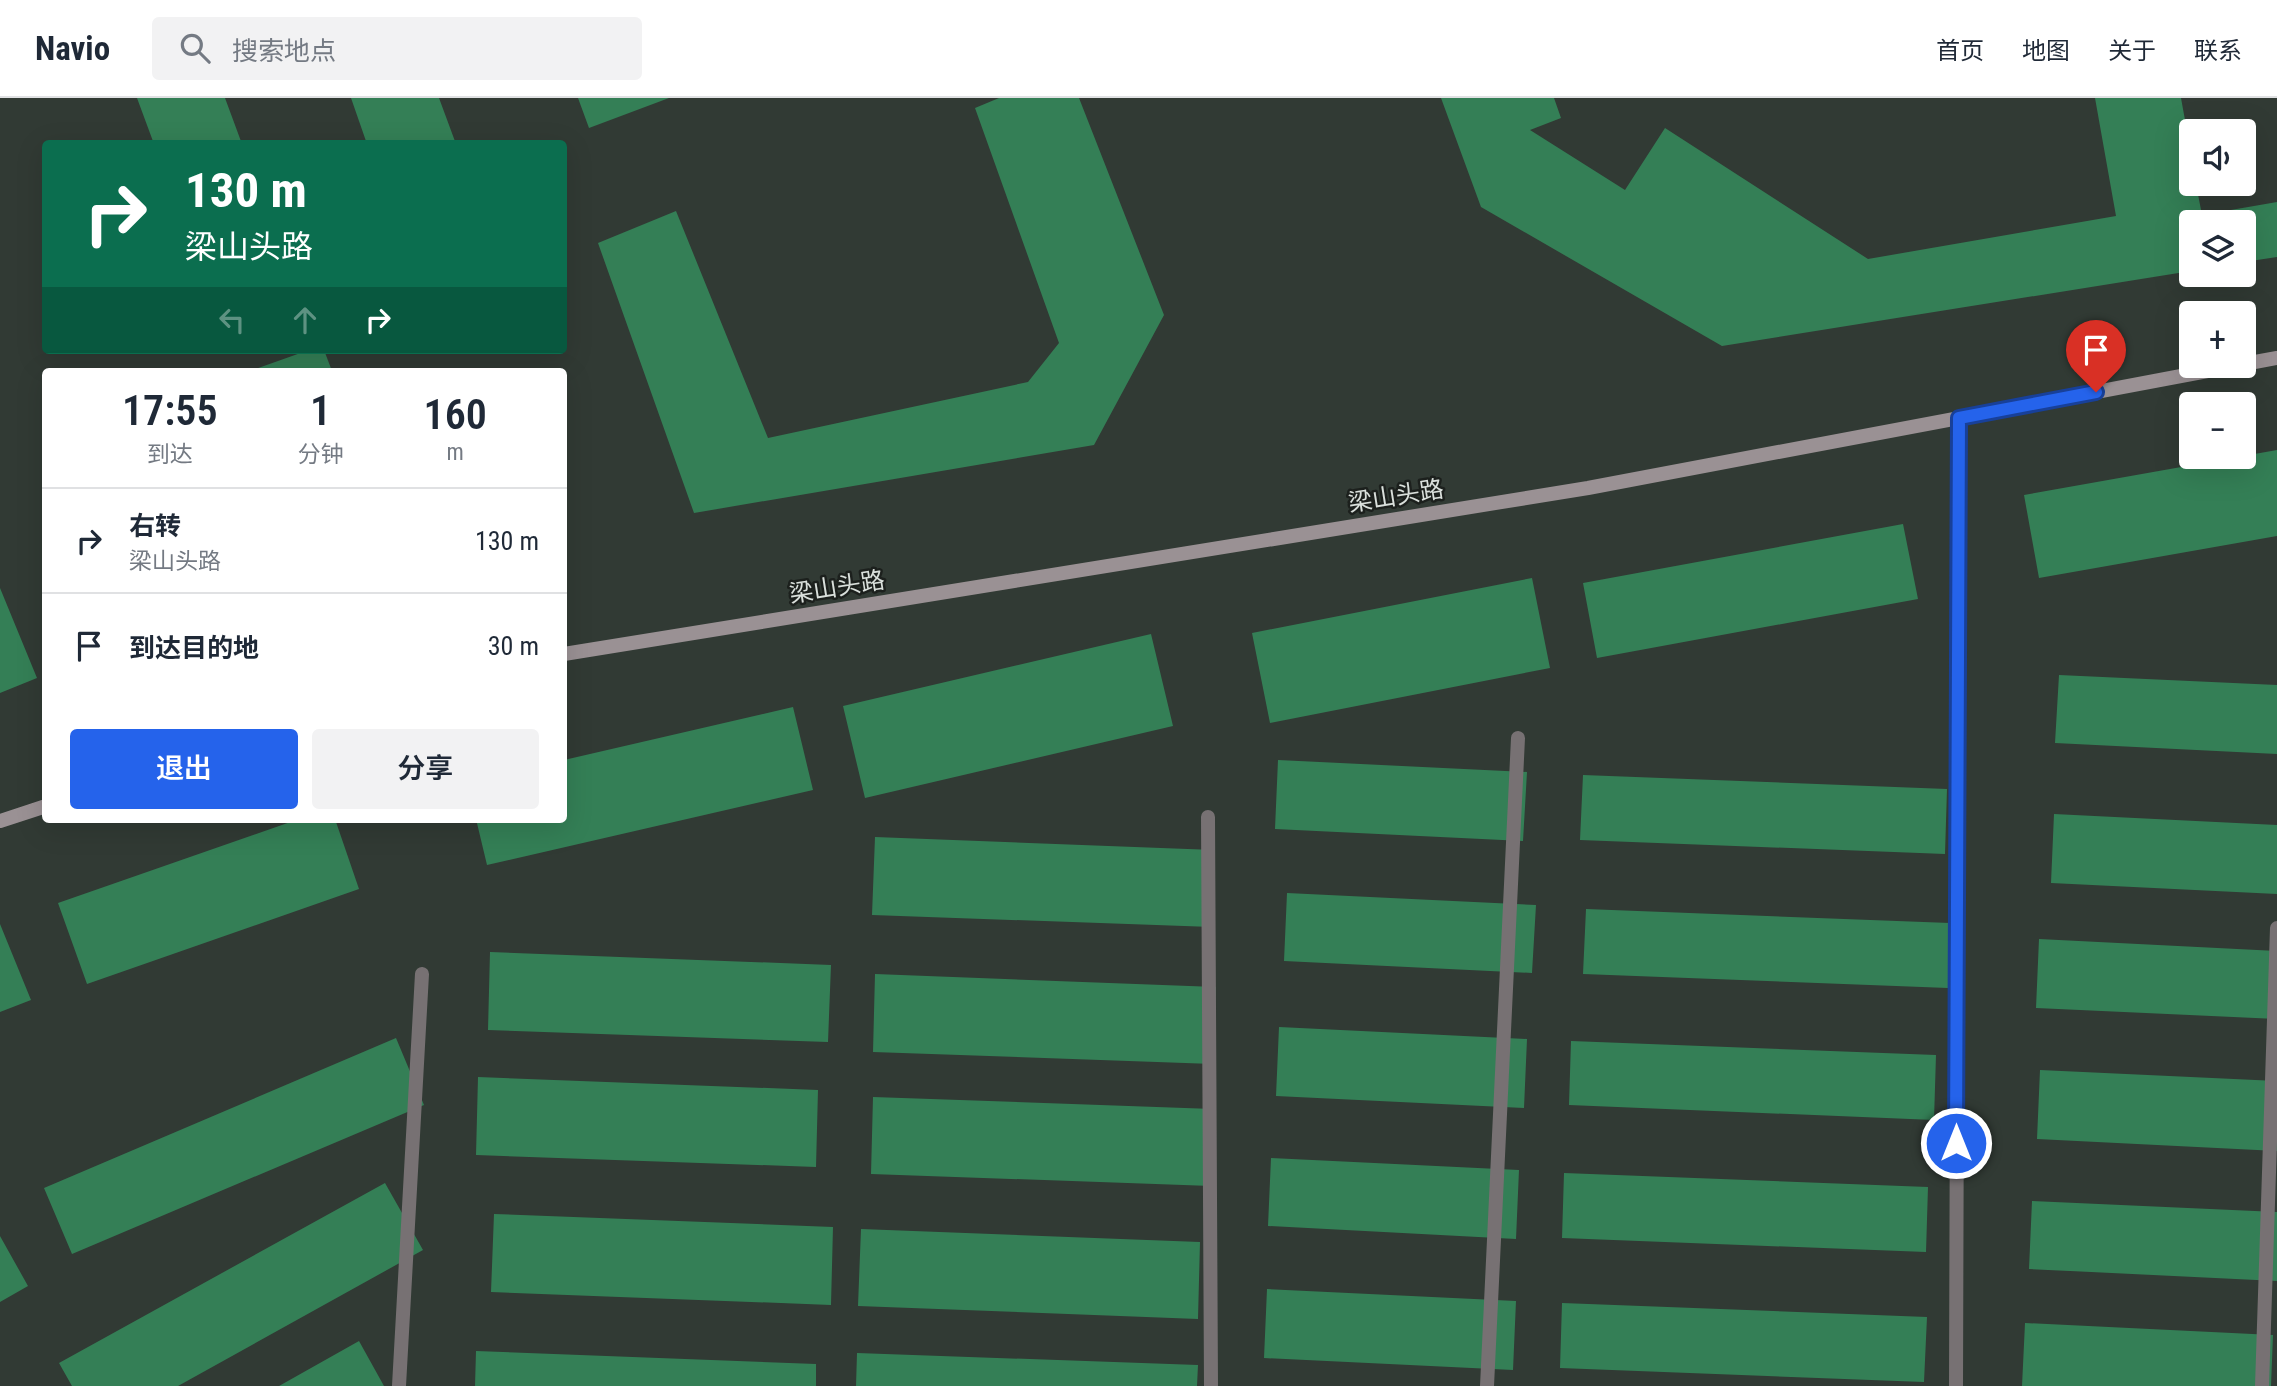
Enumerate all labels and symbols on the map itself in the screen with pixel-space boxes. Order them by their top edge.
pin [2066,320,2126,392]
street label: 梁山头路 [1346,475,1446,517]
street label: 梁山头路 [787,566,887,608]
position arrow [1919,1106,1993,1180]

